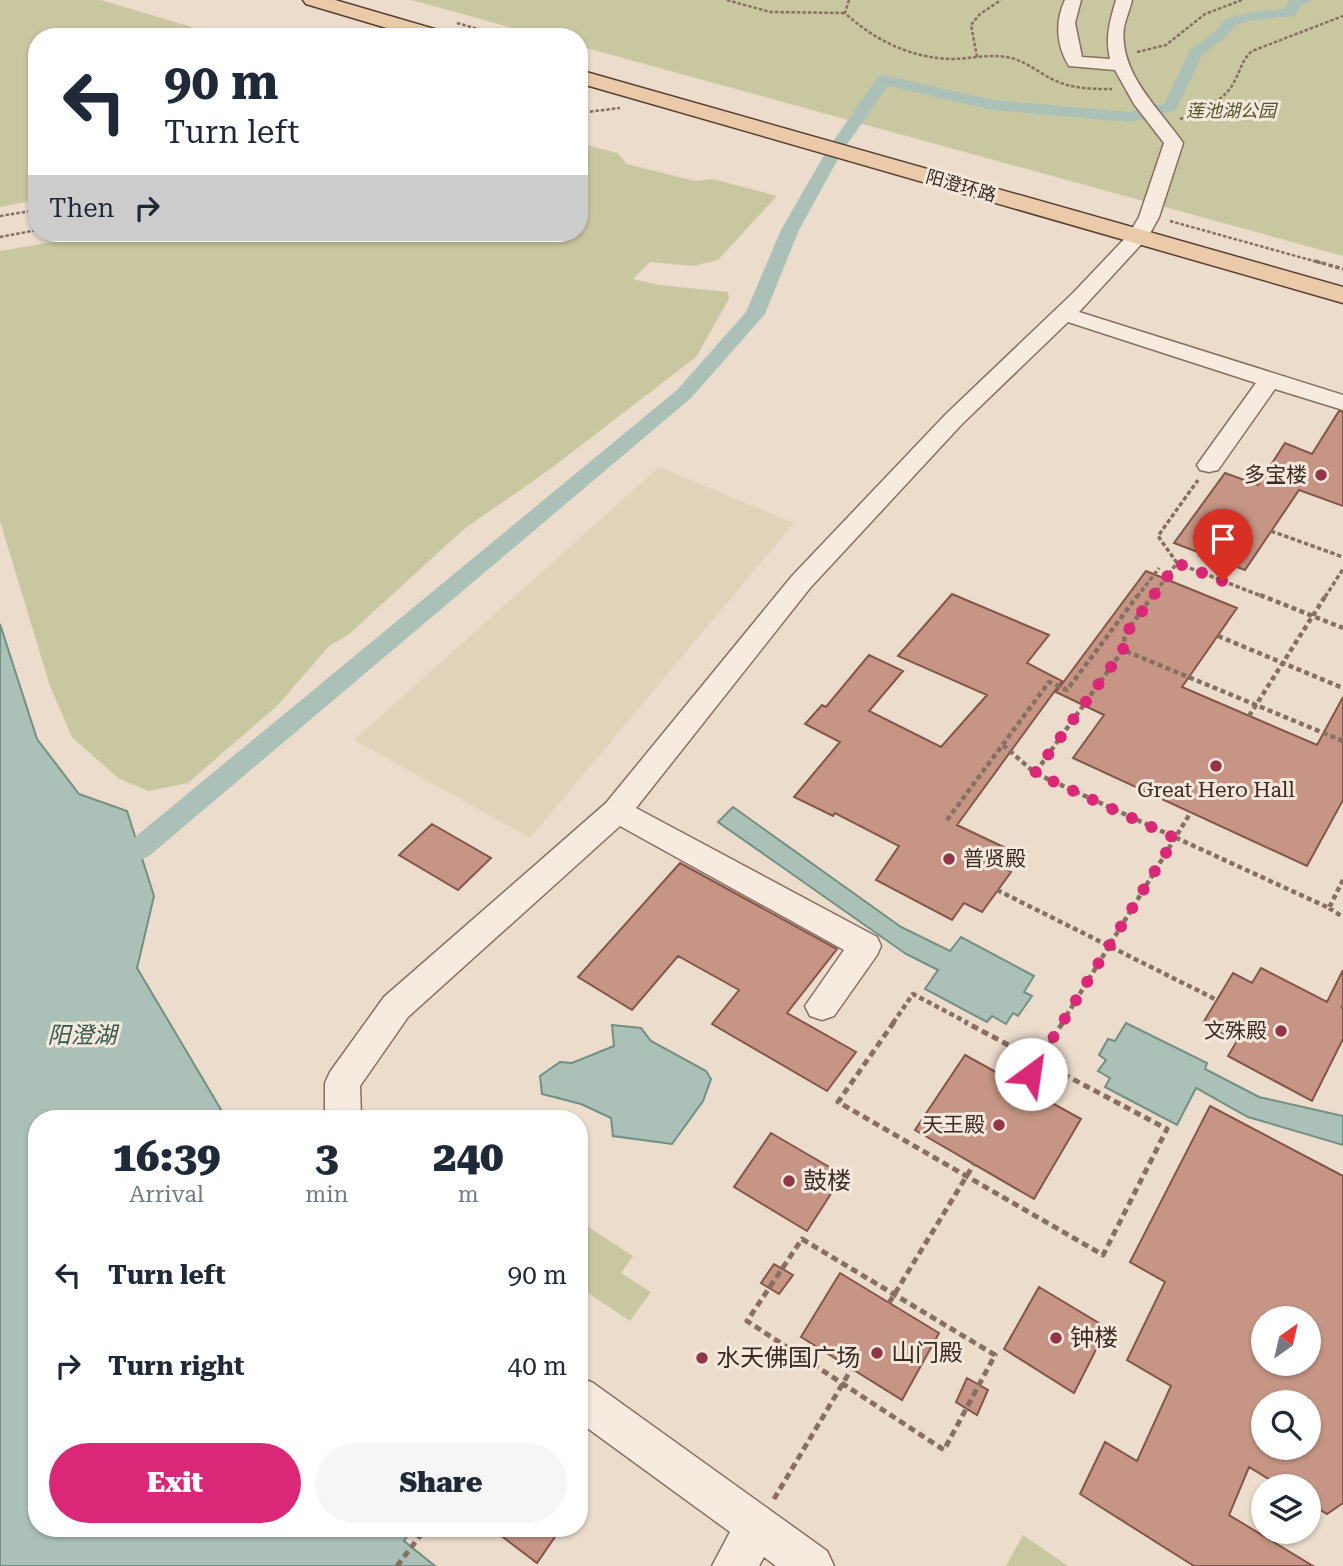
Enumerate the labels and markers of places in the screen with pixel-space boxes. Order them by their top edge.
place label: 多宝楼 [1244,463,1307,487]
marker: 多宝楼 [1313,467,1329,483]
pin [1193,509,1253,581]
marker: Great Hero Hall [1208,758,1224,774]
place label: Great Hero Hall [1137,778,1295,802]
place label: 普贤殿 [963,847,1026,871]
marker: 普贤殿 [941,851,957,867]
place label: 文殊殿 [1204,1019,1267,1043]
marker: 文殊殿 [1273,1023,1289,1039]
place label: 天王殿 [922,1113,985,1137]
marker: 天王殿 [991,1117,1007,1133]
place label: 鼓楼 [803,1167,851,1195]
marker: 鼓楼 [781,1173,797,1189]
place label: 钟楼 [1070,1324,1118,1352]
marker: 钟楼 [1048,1330,1064,1346]
place label: 山门殿 [891,1339,963,1367]
place label: 水天佛国广场 [716,1344,860,1372]
marker: 山门殿 [869,1345,885,1361]
marker: 水天佛国广场 [694,1350,710,1366]

